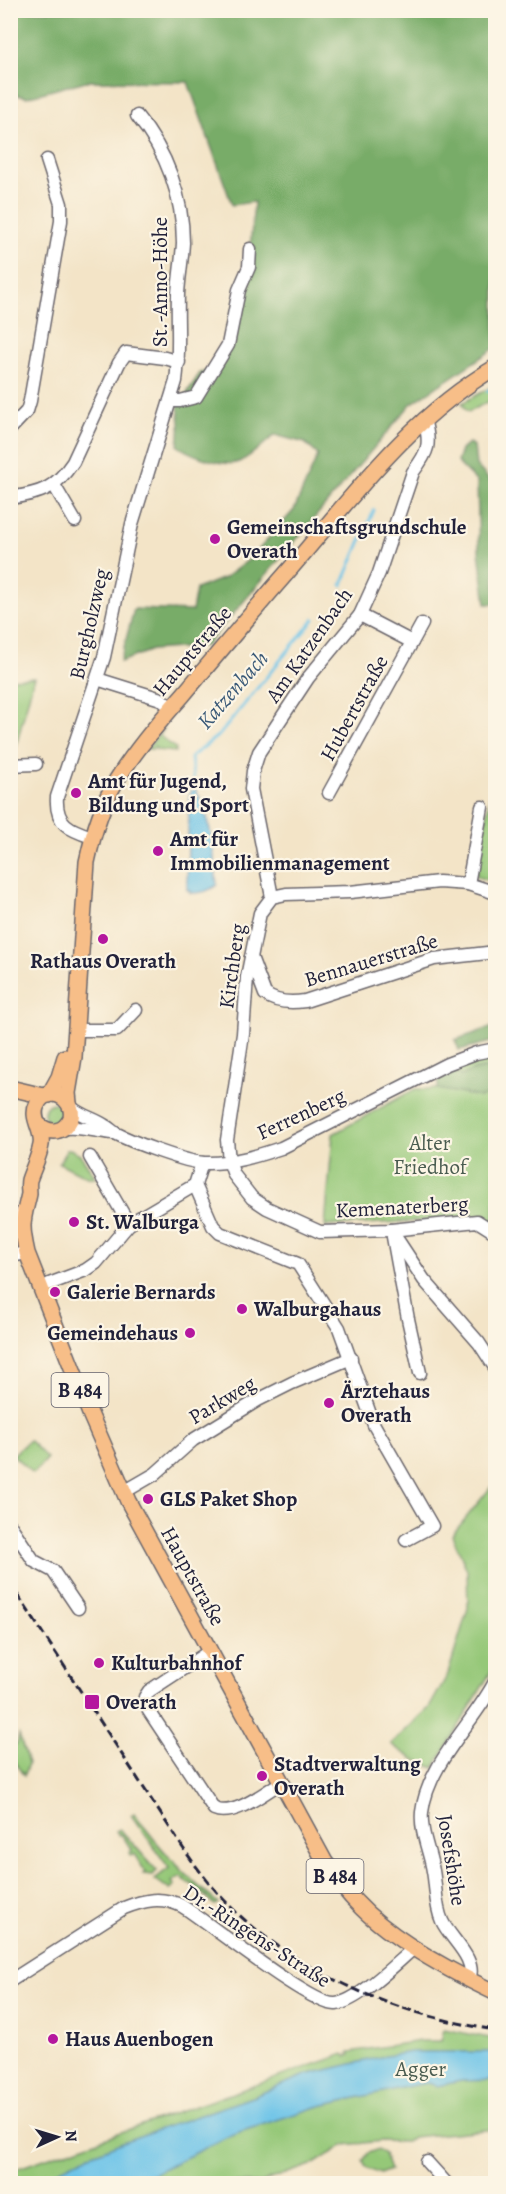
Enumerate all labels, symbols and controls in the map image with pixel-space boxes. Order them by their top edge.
street label: St.-Anno-Höhe [146,217,174,347]
place label: Gemeinschaftsgrundschule Overath [227,513,467,565]
marker: Gemeinschaftsgrundschule Overath [208,532,222,546]
street label: Burgholzweg [63,565,115,682]
street label: Am Katzenbach [258,582,359,709]
street label: Hauptstraße [146,600,238,702]
water label: Katzenbach [191,644,275,736]
street label: Hubertstraße [313,650,395,766]
place label: Amt für Jugend, Bildung und Sport [87,767,249,819]
marker: Amt für Jugend, Bildung und Sport [69,786,83,800]
place label: Amt für Immobilienmanagement [169,825,390,877]
marker: Amt für Immobilienmanagement [151,844,165,858]
street label: Kirchberg [212,921,252,1010]
street label: Bennauerstraße [301,926,441,994]
marker: Rathaus Overath [96,932,110,946]
place label: Rathaus Overath [30,947,176,975]
street label: Ferrenberg [252,1081,350,1147]
park label: Alter Friedhof [393,1129,470,1181]
street label: Kemenaterberg [335,1190,470,1224]
place label: St. Walburga [86,1208,200,1236]
marker: St. Walburga [67,1215,81,1229]
place label: Galerie Bernards [67,1278,216,1306]
marker: Galerie Bernards [48,1285,62,1299]
place label: Walburgahaus [253,1295,381,1323]
marker: Walburgahaus [235,1302,249,1316]
place label: Gemeindehaus [47,1319,178,1347]
marker: Gemeindehaus [183,1326,197,1340]
street label: Parkweg [183,1369,261,1431]
road number: B 484 [52,1373,109,1407]
place label: Ärztehaus Overath [340,1377,430,1429]
marker: Ärztehaus Overath [322,1396,336,1410]
place label: GLS Paket Shop [160,1485,297,1513]
marker: GLS Paket Shop [141,1492,155,1506]
street label: Hauptstraße [154,1521,232,1631]
place label: Kulturbahnhof [111,1649,245,1677]
marker: Kulturbahnhof [92,1656,106,1670]
place label: Overath [106,1688,177,1716]
marker: Overath [83,1693,101,1711]
place label: Stadtverwaltung Overath [274,1750,421,1802]
marker: Stadtverwaltung Overath [255,1769,269,1783]
street label: Josefshöhe [431,1812,473,1908]
road number: B 484 [306,1859,364,1893]
street label: Dr.-Ringens-Straße [178,1878,336,1994]
place label: Haus Auenbogen [65,2025,214,2053]
marker: Haus Auenbogen [46,2032,60,2046]
park label: Agger [395,2055,446,2083]
north arrow [27,2107,87,2167]
text: N [60,2129,82,2143]

